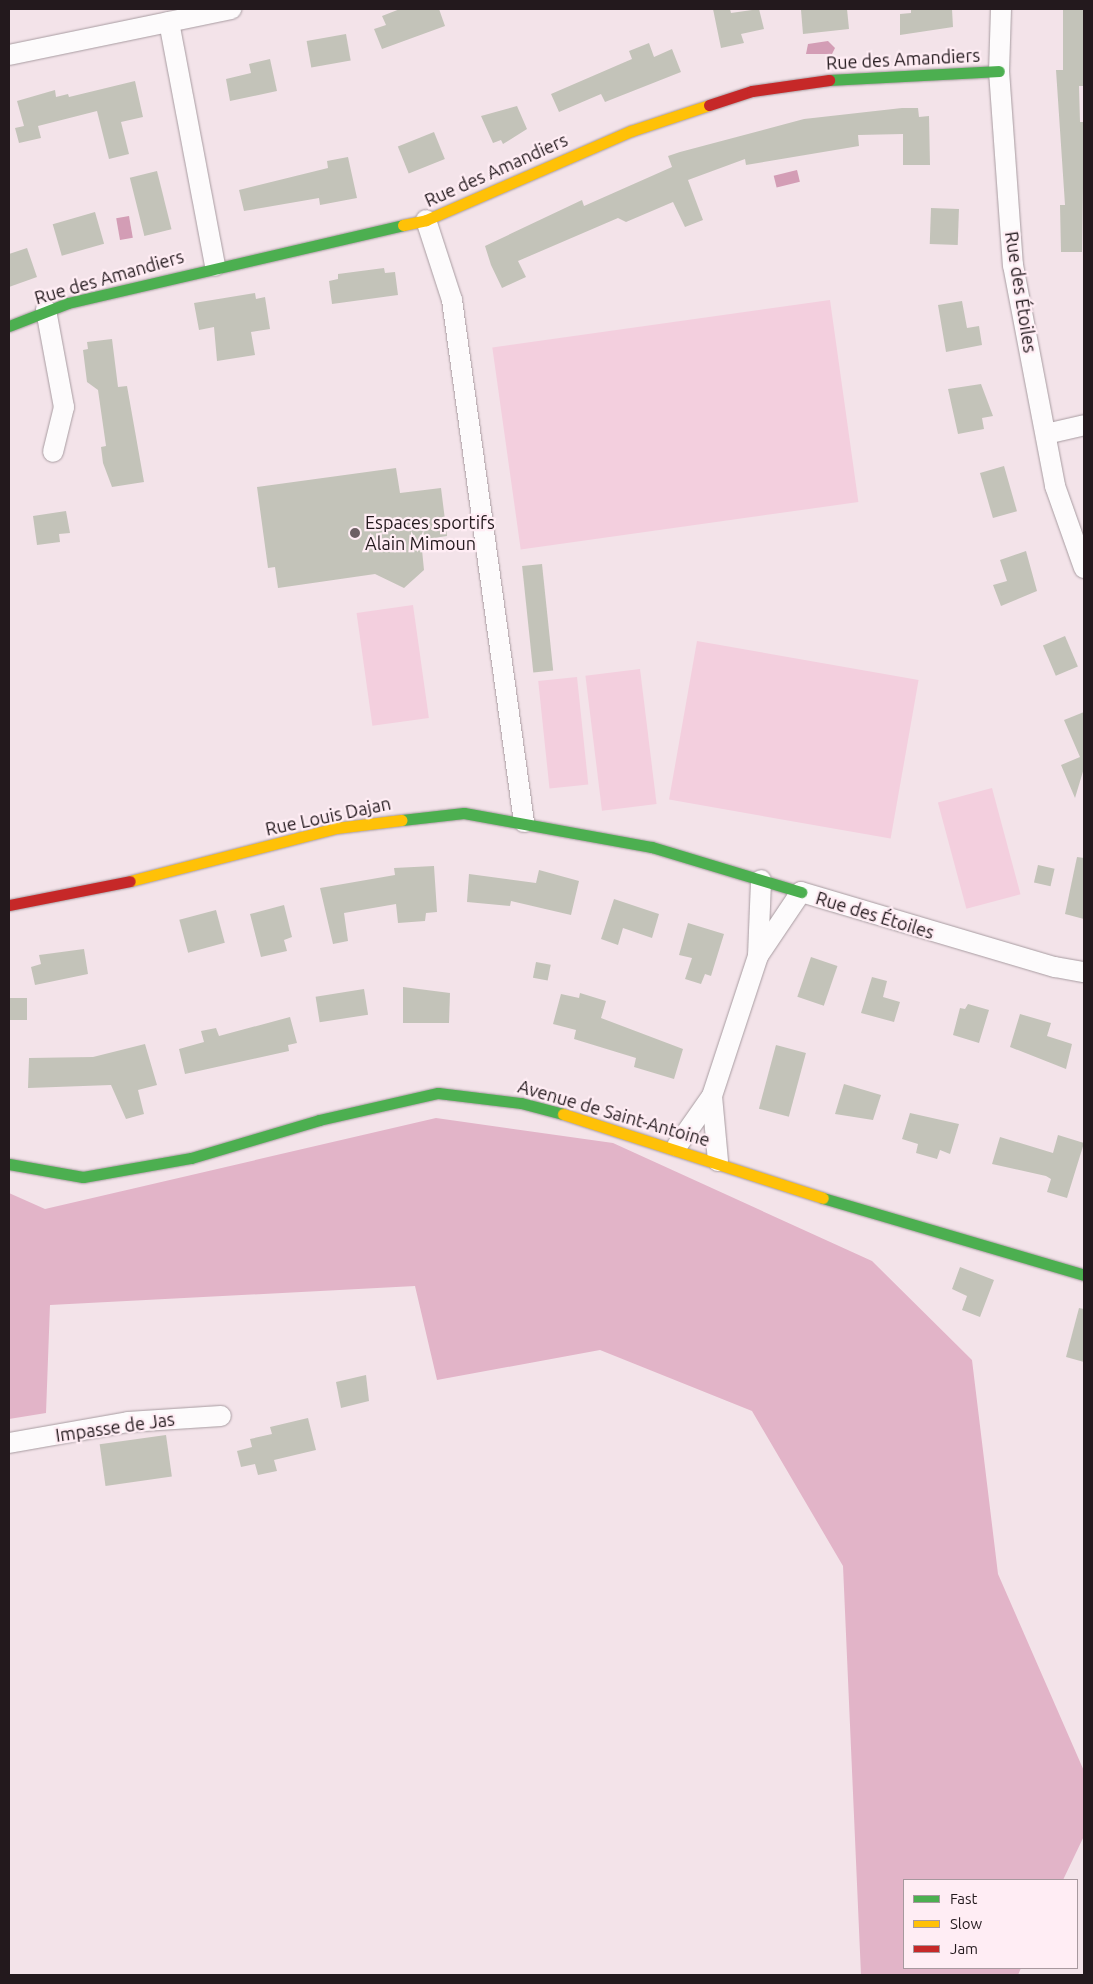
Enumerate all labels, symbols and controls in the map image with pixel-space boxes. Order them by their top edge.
street label: Rue des Amandiers [825,44,981,74]
street label: Rue des Amandiers [421,129,571,211]
street label: Rue des Étoiles [1001,230,1041,354]
street label: Rue des Amandiers [32,245,186,309]
place label: Espaces sportifs Alain Mimoun [365,512,495,554]
marker: Espaces sportifs Alain Mimoun [349,527,361,539]
street label: Rue Louis Dajan [263,792,393,840]
street label: Rue des Étoiles [813,887,937,943]
street label: Avenue de Saint-Antoine [516,1075,712,1151]
street label: Impasse de Jas [54,1408,176,1446]
legend [903,1879,1078,1969]
text: Fast [950,1890,977,1907]
text: Slow [950,1915,982,1932]
text: Jam [950,1940,978,1957]

